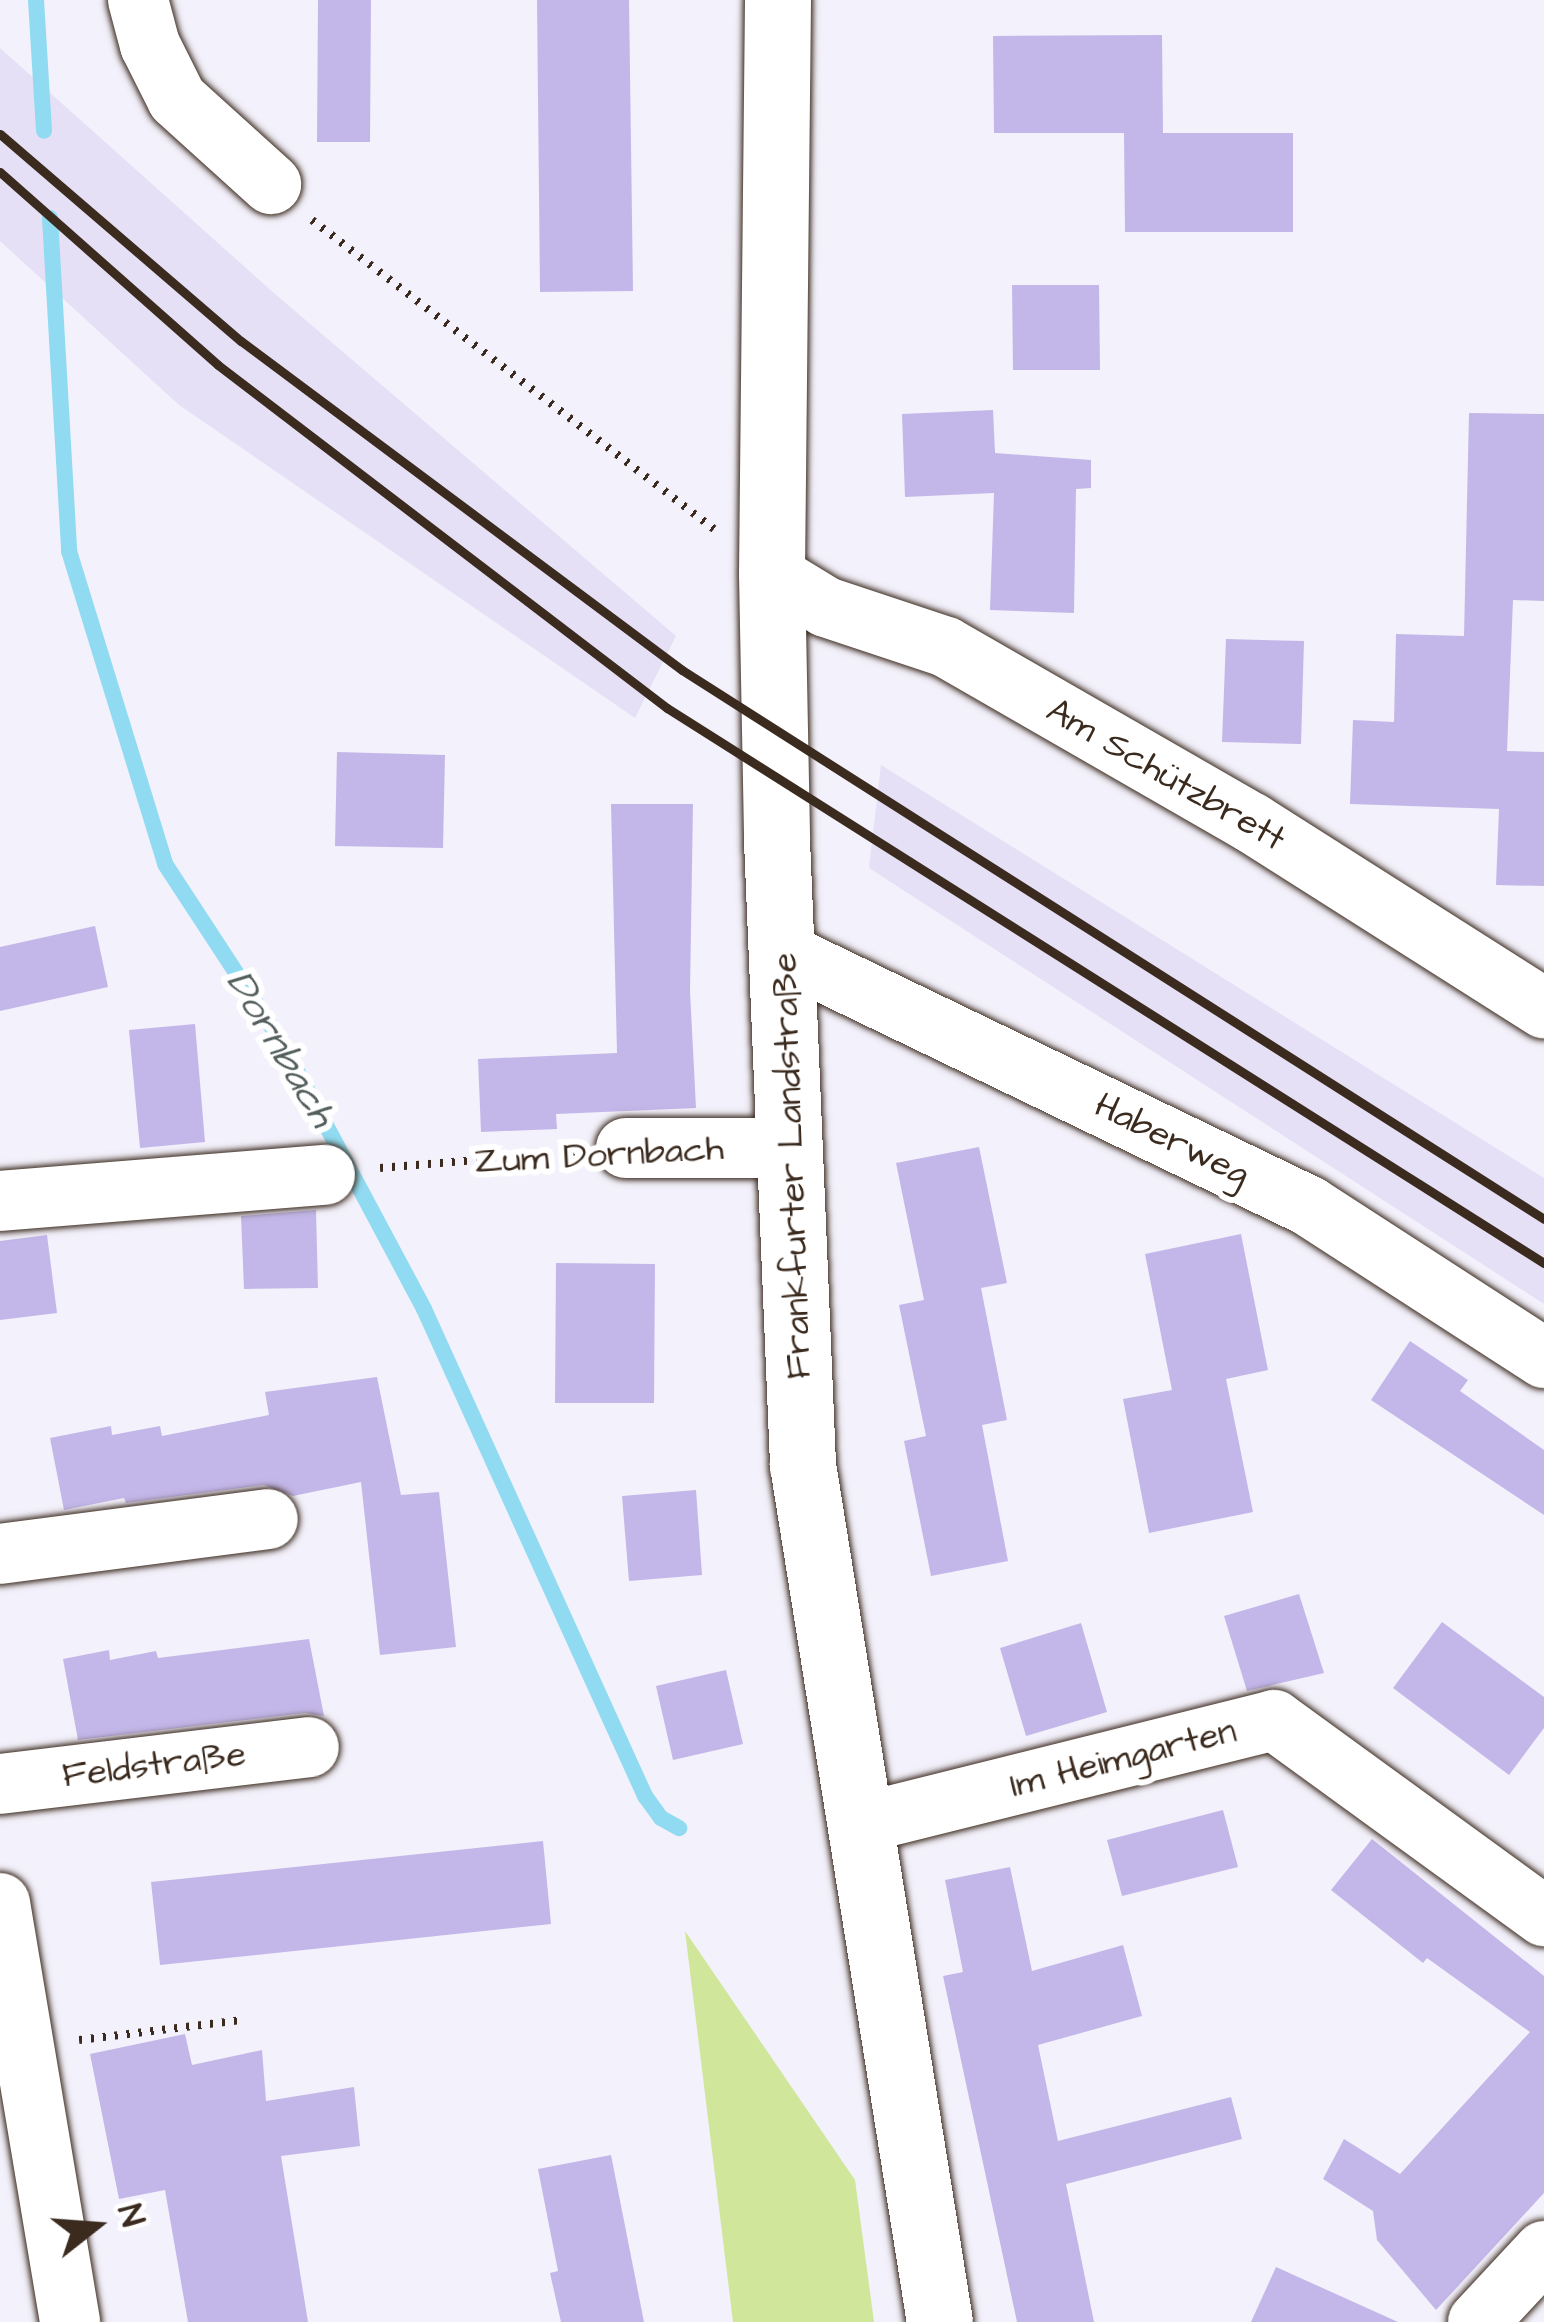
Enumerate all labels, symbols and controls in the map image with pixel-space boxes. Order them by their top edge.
street label: Am Schützbrett [1039,689,1293,861]
street label: Frankfurter Landstraße [763,952,821,1380]
water label: Dornbach [215,962,345,1136]
street label: Haberweg [1088,1084,1256,1196]
street label: Zum Dornbach [473,1127,725,1183]
street label: Im Heimgarten [1006,1709,1240,1807]
street label: Feldstraße [60,1732,248,1798]
north arrow [36,2166,156,2286]
text: N [105,2199,155,2232]

